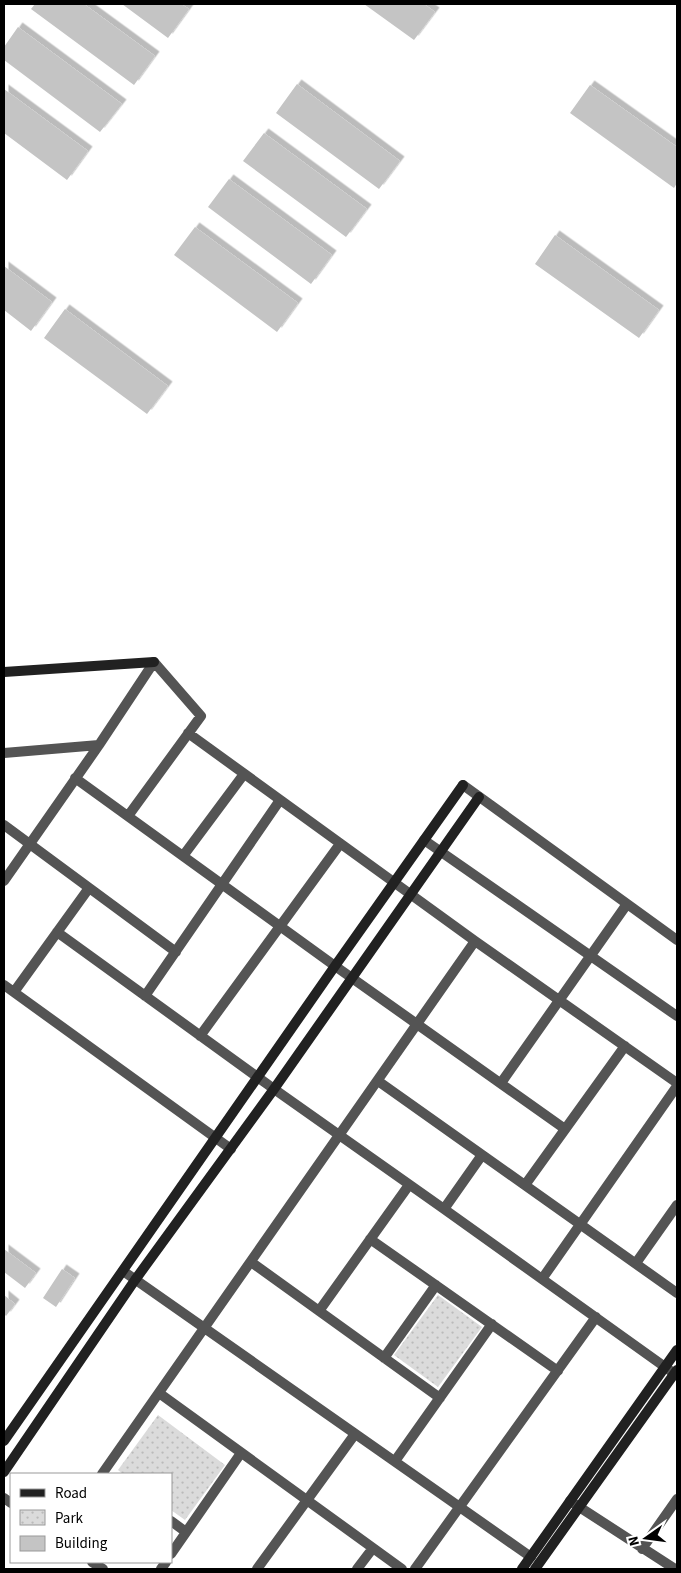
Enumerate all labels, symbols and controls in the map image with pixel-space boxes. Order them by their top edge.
legend [10,1473,172,1563]
text: Road [55,1483,87,1504]
text: Park [55,1508,84,1529]
north arrow [621,1513,671,1563]
text: Building [55,1533,108,1554]
text: N [624,1534,645,1548]

